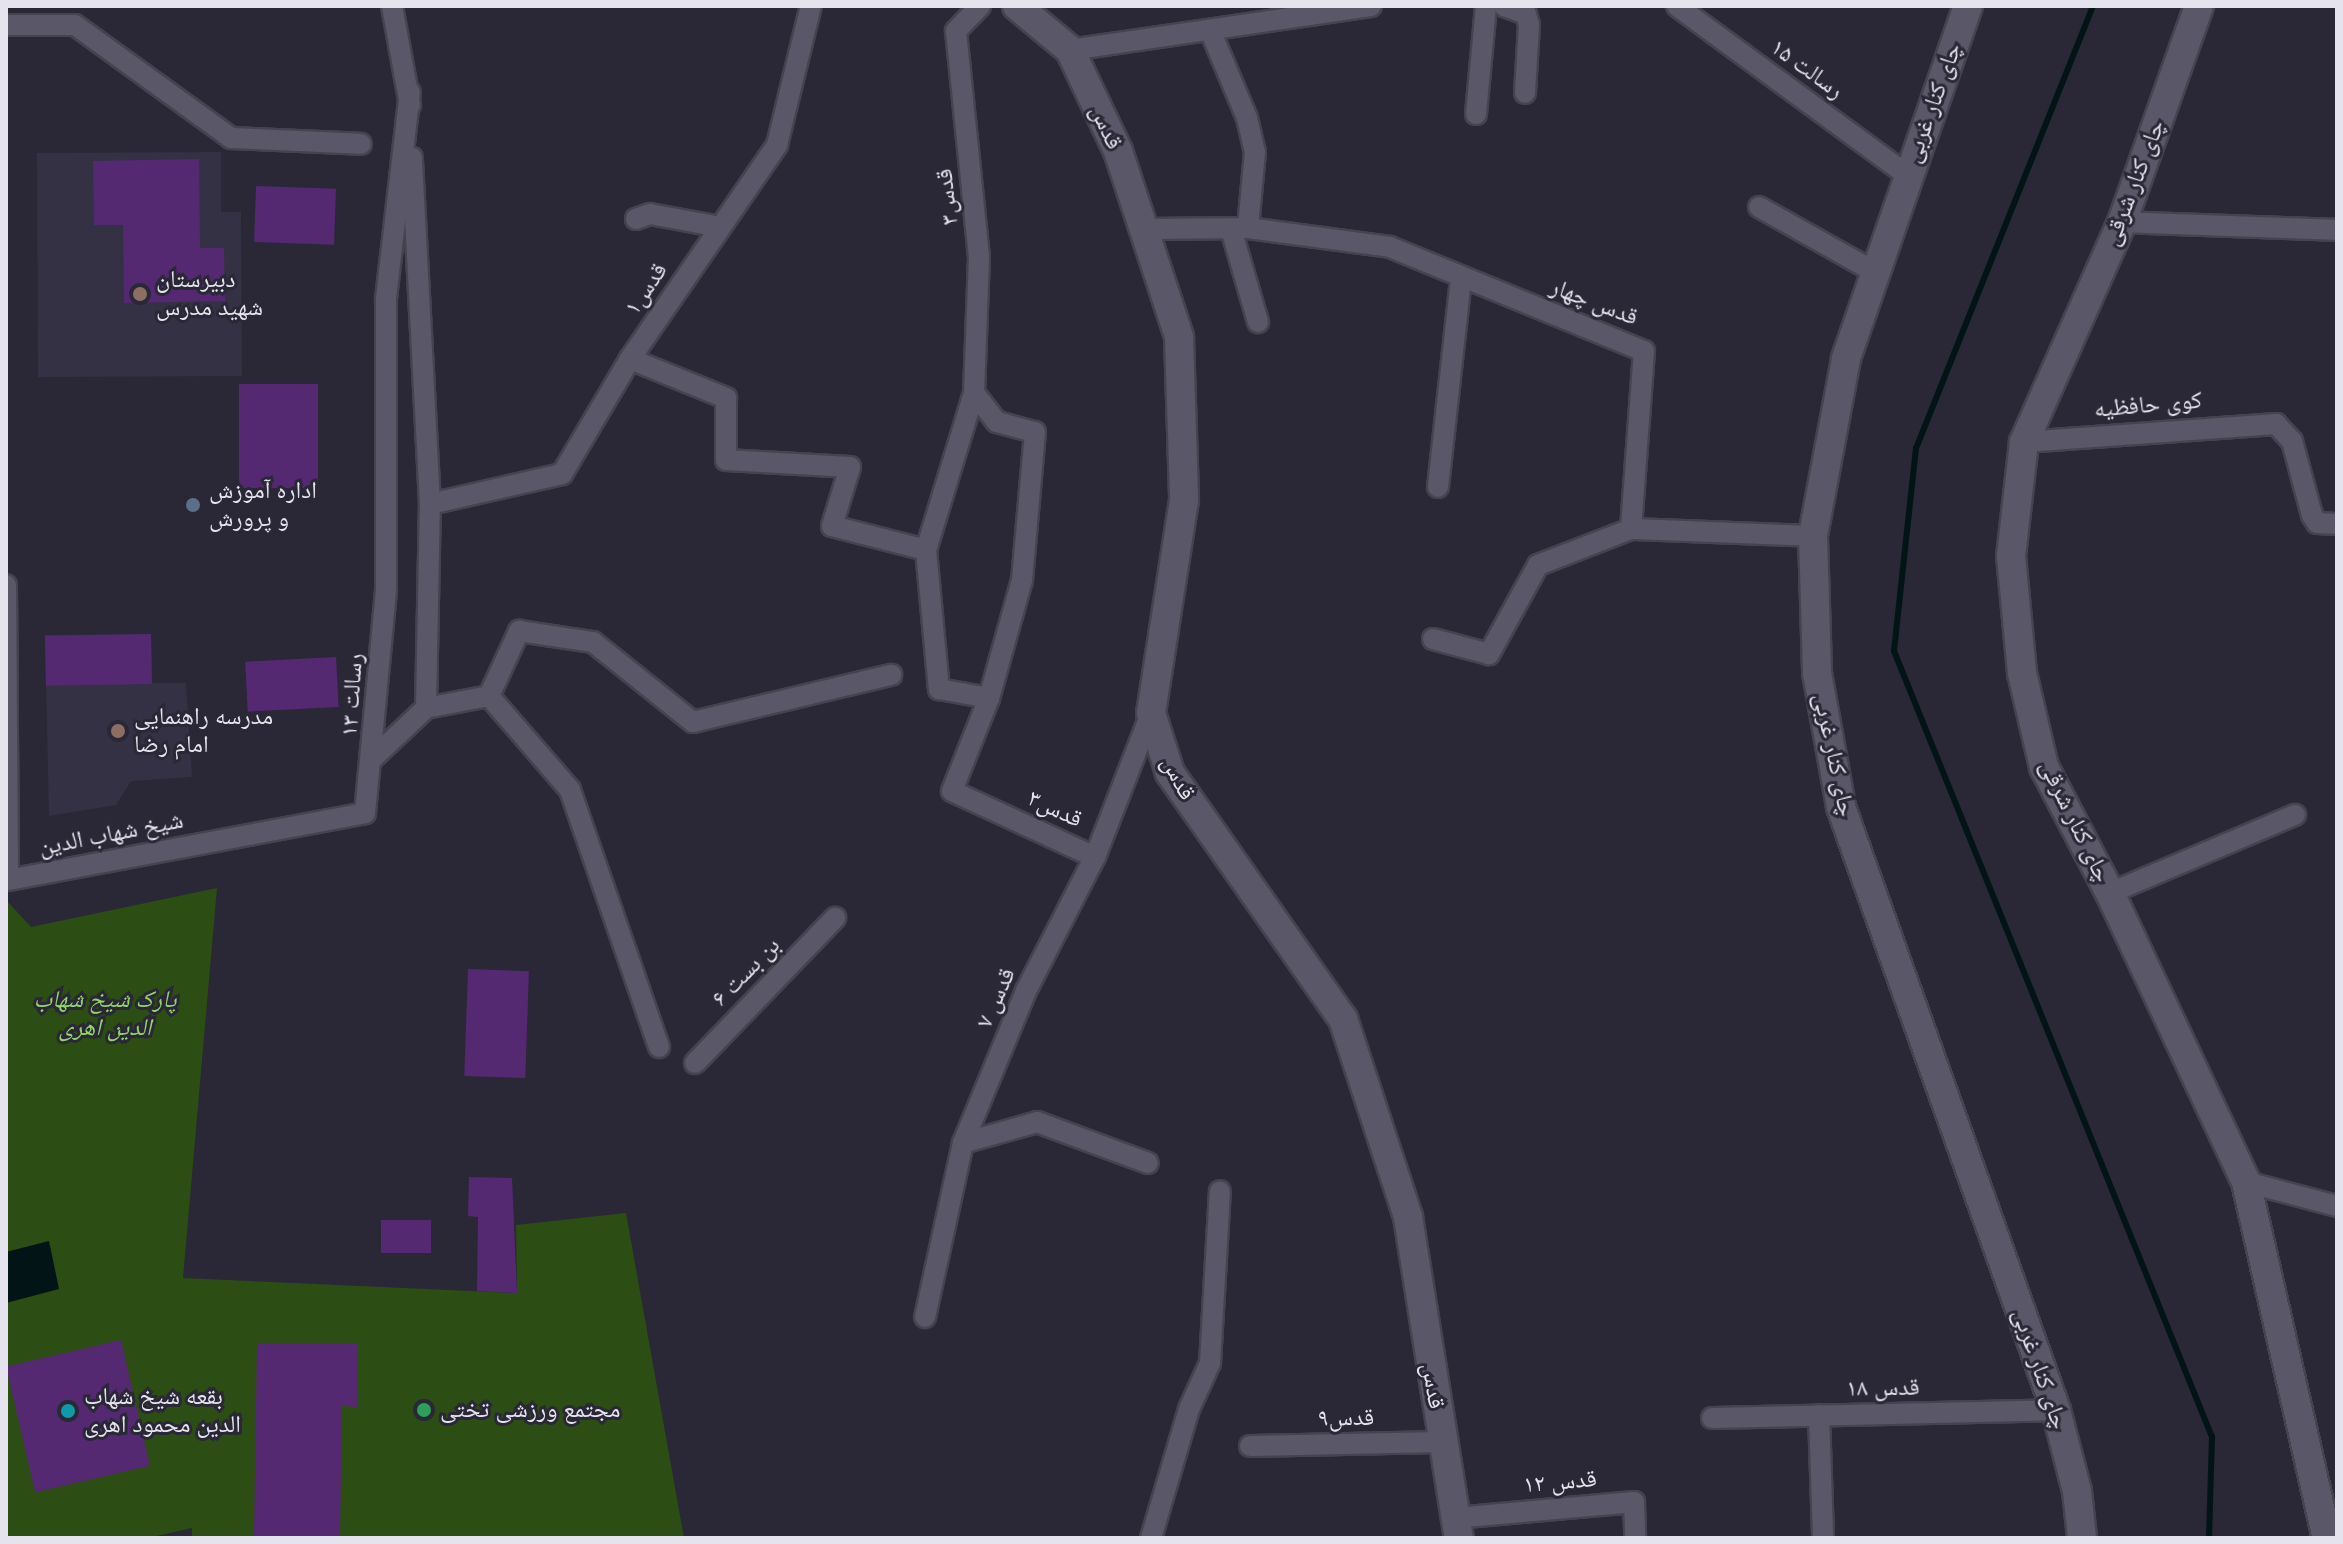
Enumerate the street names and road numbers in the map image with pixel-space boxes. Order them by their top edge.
street label: رسالت ۱۵ [1765,33,1849,105]
street label: چای کنار غربی [1898,39,1968,167]
street label: قدس [1083,100,1129,154]
street label: چای کنار شرقی [2097,116,2171,250]
street label: قدس۳ [930,167,964,227]
street label: قدس۱ [618,258,674,320]
street label: قدس چهار [1546,272,1642,332]
street label: کوی حافظیه [2093,386,2203,424]
street label: رسالت ۱۳ [335,652,369,738]
street label: چای کنار غربی [1807,691,1861,819]
street label: قدس [1155,751,1201,805]
street label: چای کنار شرقی [2033,755,2117,887]
street label: قدس۳ [1023,784,1087,834]
street label: شیخ شهاب الدین [36,806,186,862]
street label: بن بست ۶ [706,931,786,1013]
street label: قدس ۷ [970,964,1022,1032]
street label: چای کنار غربی [2006,1305,2074,1433]
street label: قدس [1415,1361,1451,1411]
street label: قدس ۱۸ [1846,1373,1920,1403]
street label: قدس۹ [1317,1403,1375,1433]
street label: قدس ۱۲ [1522,1464,1598,1500]

